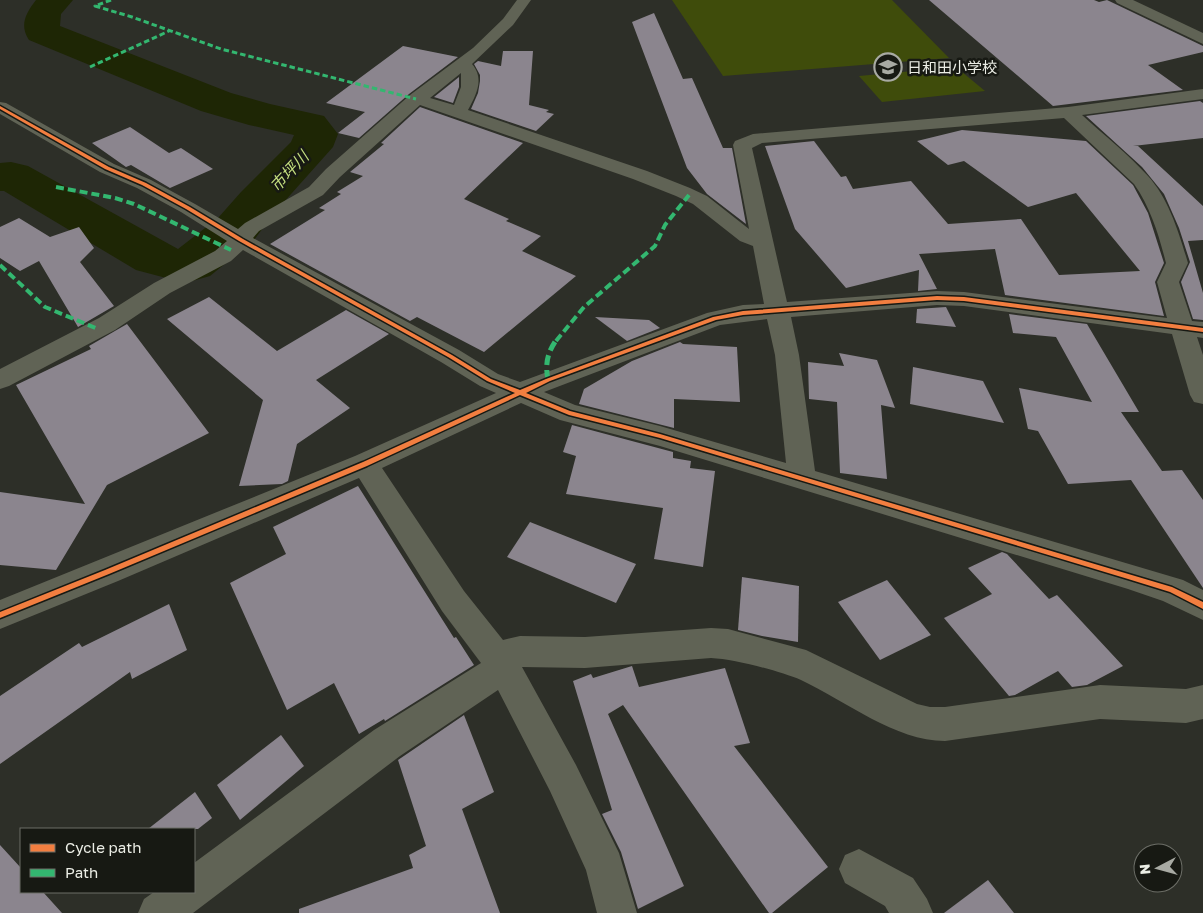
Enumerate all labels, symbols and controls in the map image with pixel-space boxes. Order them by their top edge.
school or university icon: 日和田小学校 [873,52,903,82]
place label: 日和田小学校 [907,58,997,76]
water label: 市坪川 [265,145,314,195]
legend [20,828,195,893]
text: Cycle path [65,838,141,856]
north arrow [1133,843,1183,893]
text: Path [65,863,98,881]
text: N [1136,863,1154,876]

